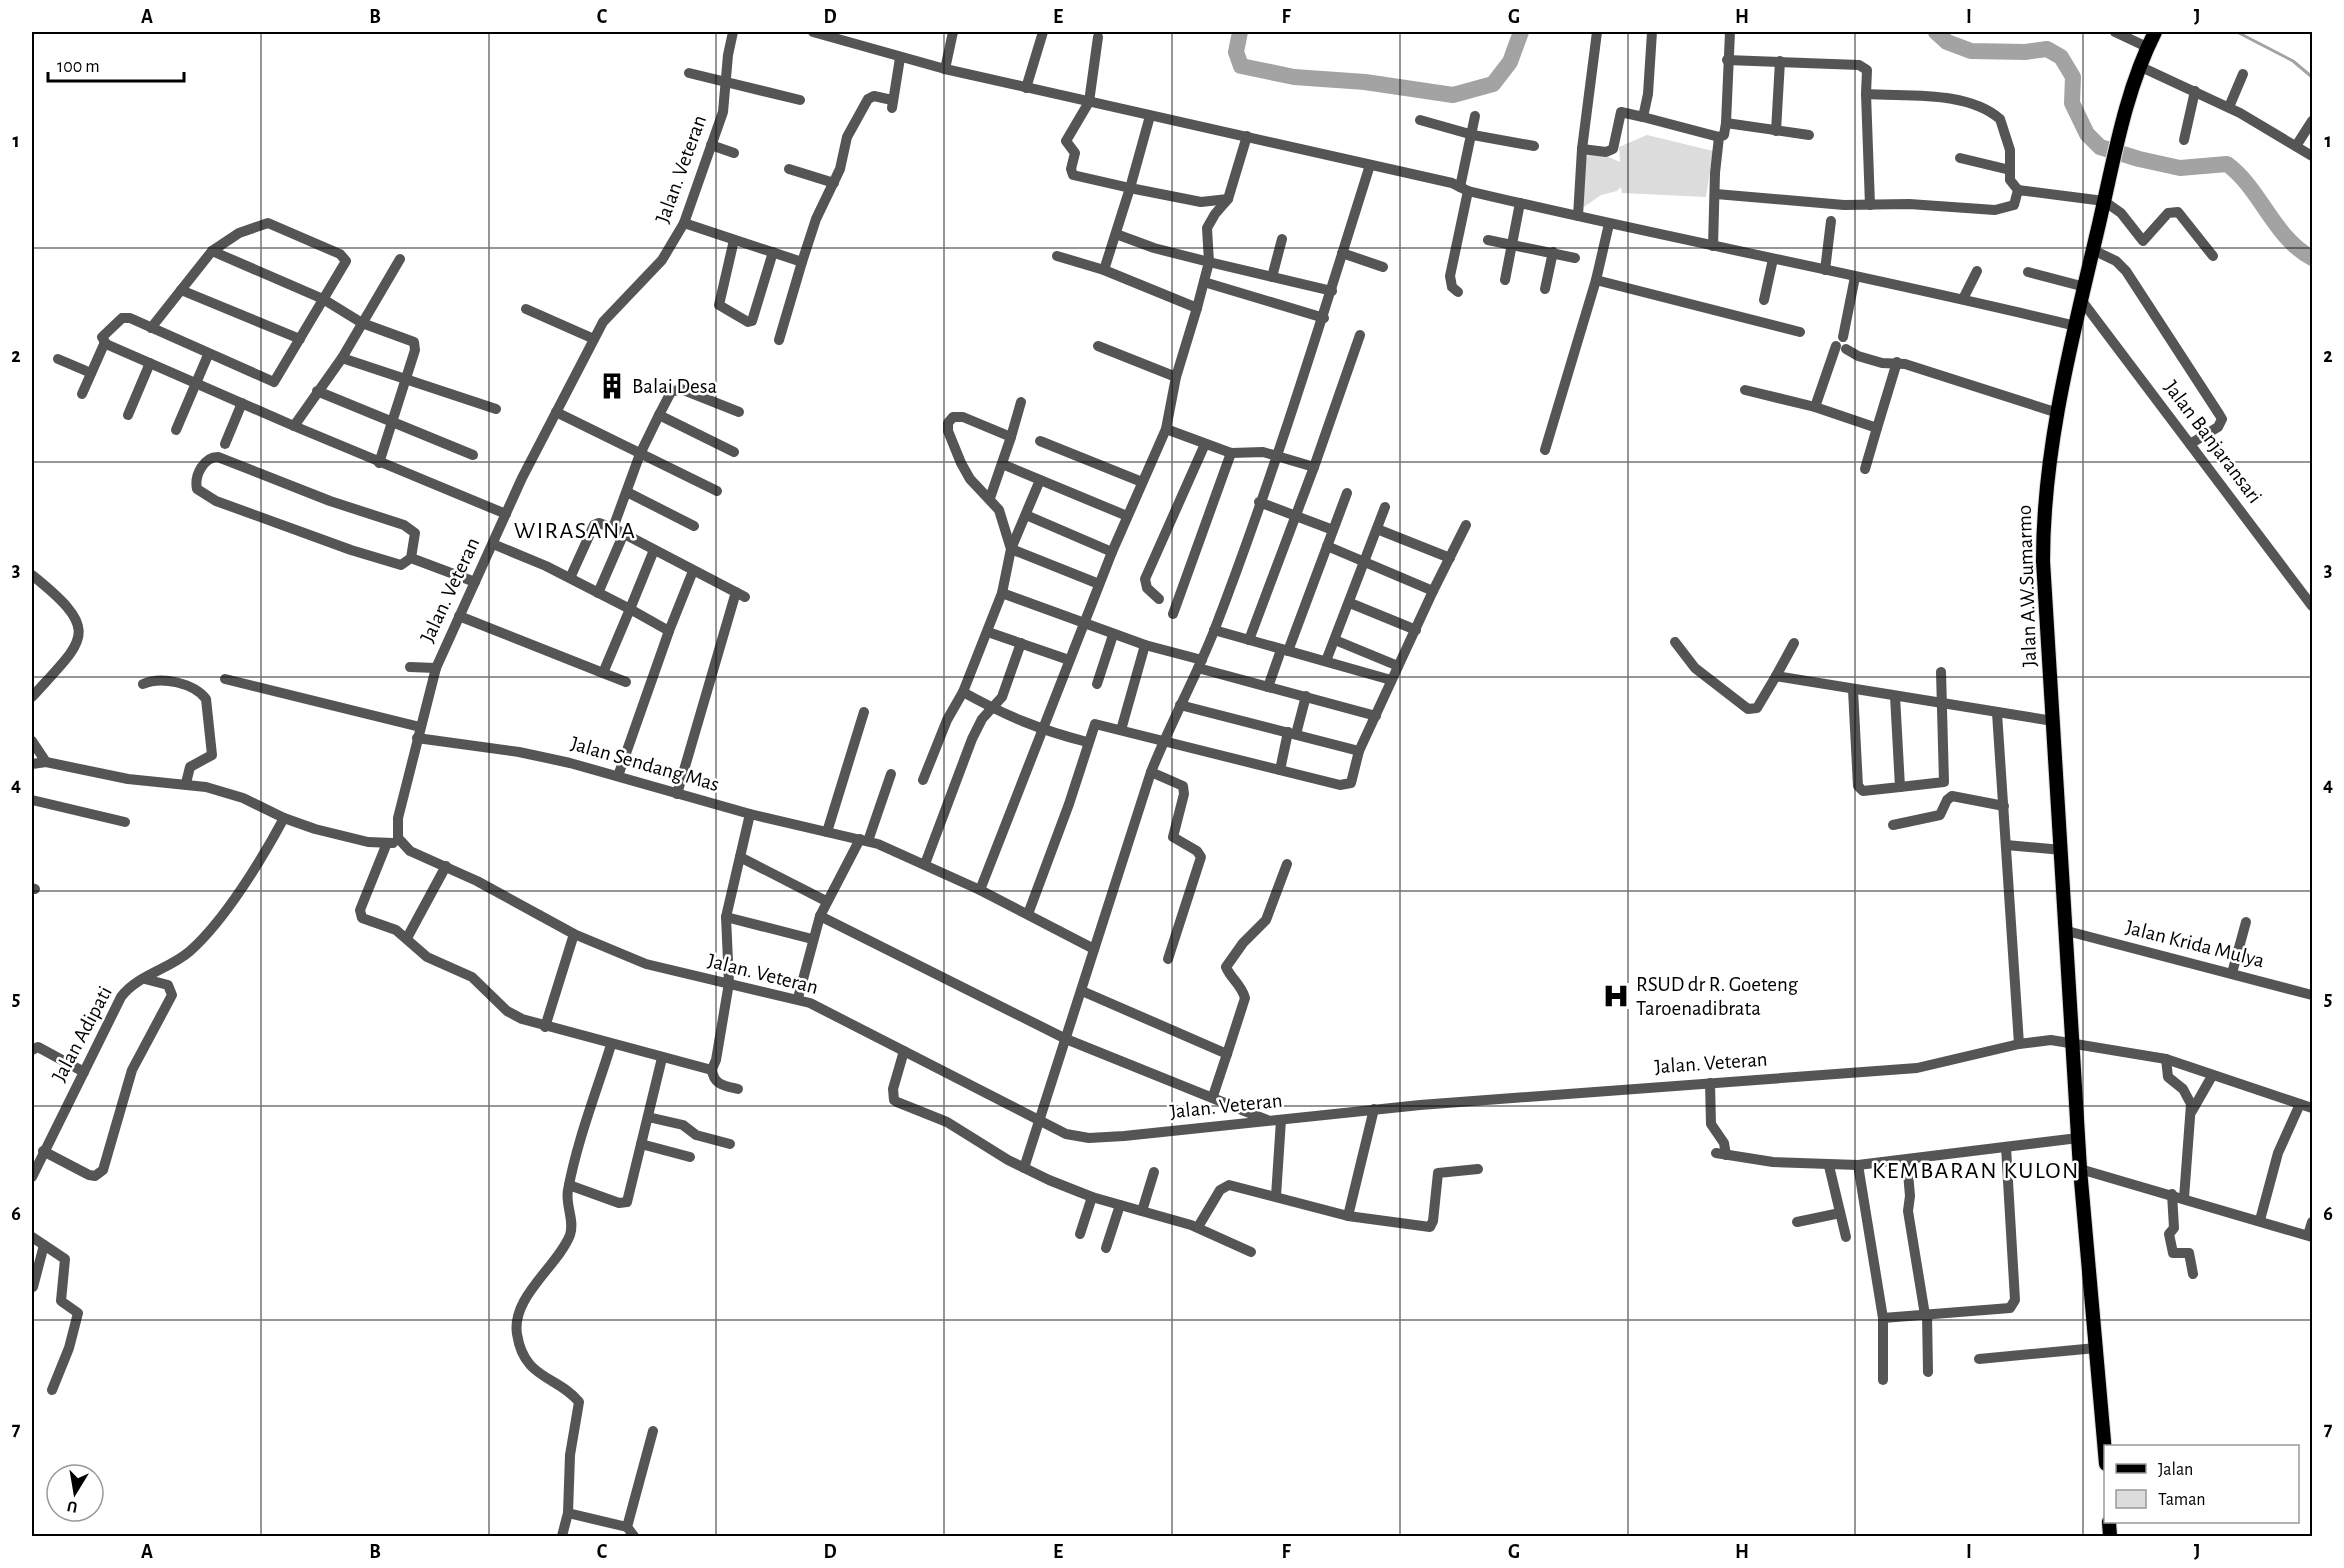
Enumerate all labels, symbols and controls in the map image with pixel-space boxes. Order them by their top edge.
text: A [141,7,153,27]
text: B [369,7,381,27]
text: C [597,7,608,27]
text: D [823,7,837,27]
text: E [1053,7,1063,27]
text: F [1281,7,1291,27]
text: G [1508,7,1520,27]
text: H [1735,7,1749,27]
text: I [1966,7,1972,27]
text: J [2194,7,2200,27]
scale bar [48,45,184,83]
text: 100 m [57,58,100,76]
street label: Jalan. Veteran [652,112,710,226]
text: 1 [12,131,20,151]
text: 1 [2324,131,2332,151]
text: 2 [11,346,21,366]
text: 2 [2323,346,2333,366]
building icon: Balai Desa [597,371,627,401]
place label: Balai Desa [632,376,717,397]
street label: Jalan Banjaransari [2160,377,2266,507]
street label: Jalan A.W.Sumarmo [2014,505,2040,667]
district label: WIRASANA [514,519,636,543]
street label: Jalan. Veteran [417,534,483,646]
text: 3 [12,560,20,580]
text: 3 [2324,560,2332,580]
street label: Jalan Sendang Mas [568,733,722,795]
text: 4 [11,775,21,795]
text: 4 [2323,775,2333,795]
street label: Jalan Krida Mulya [2123,917,2267,971]
street label: Jalan. Veteran [706,950,820,998]
place label: RSUD dr R. Goeteng Taroenadibrata [1636,974,1799,1019]
hospital icon: RSUD dr R. Goeteng Taroenadibrata [1601,981,1631,1011]
street label: Jalan Adipati [48,983,116,1085]
text: 5 [12,989,20,1009]
text: 5 [2324,989,2332,1009]
street label: Jalan. Veteran [1654,1049,1768,1077]
street label: Jalan. Veteran [1169,1090,1283,1122]
district label: KEMBARAN KULON [1872,1159,2080,1183]
text: 6 [11,1204,21,1224]
text: 6 [2323,1204,2333,1224]
text: 7 [12,1419,21,1439]
text: 7 [2324,1419,2333,1439]
legend [2104,1445,2299,1523]
text: Jalan [2158,1461,2193,1479]
north arrow [45,1463,105,1523]
text: Taman [2158,1491,2206,1509]
text: U [66,1498,79,1516]
text: A [141,1542,153,1562]
text: B [369,1542,381,1562]
text: C [597,1542,608,1562]
text: D [823,1542,837,1562]
text: E [1053,1542,1063,1562]
text: F [1281,1542,1291,1562]
text: G [1508,1542,1520,1562]
text: H [1735,1542,1749,1562]
text: I [1966,1542,1972,1562]
text: J [2194,1542,2200,1562]

